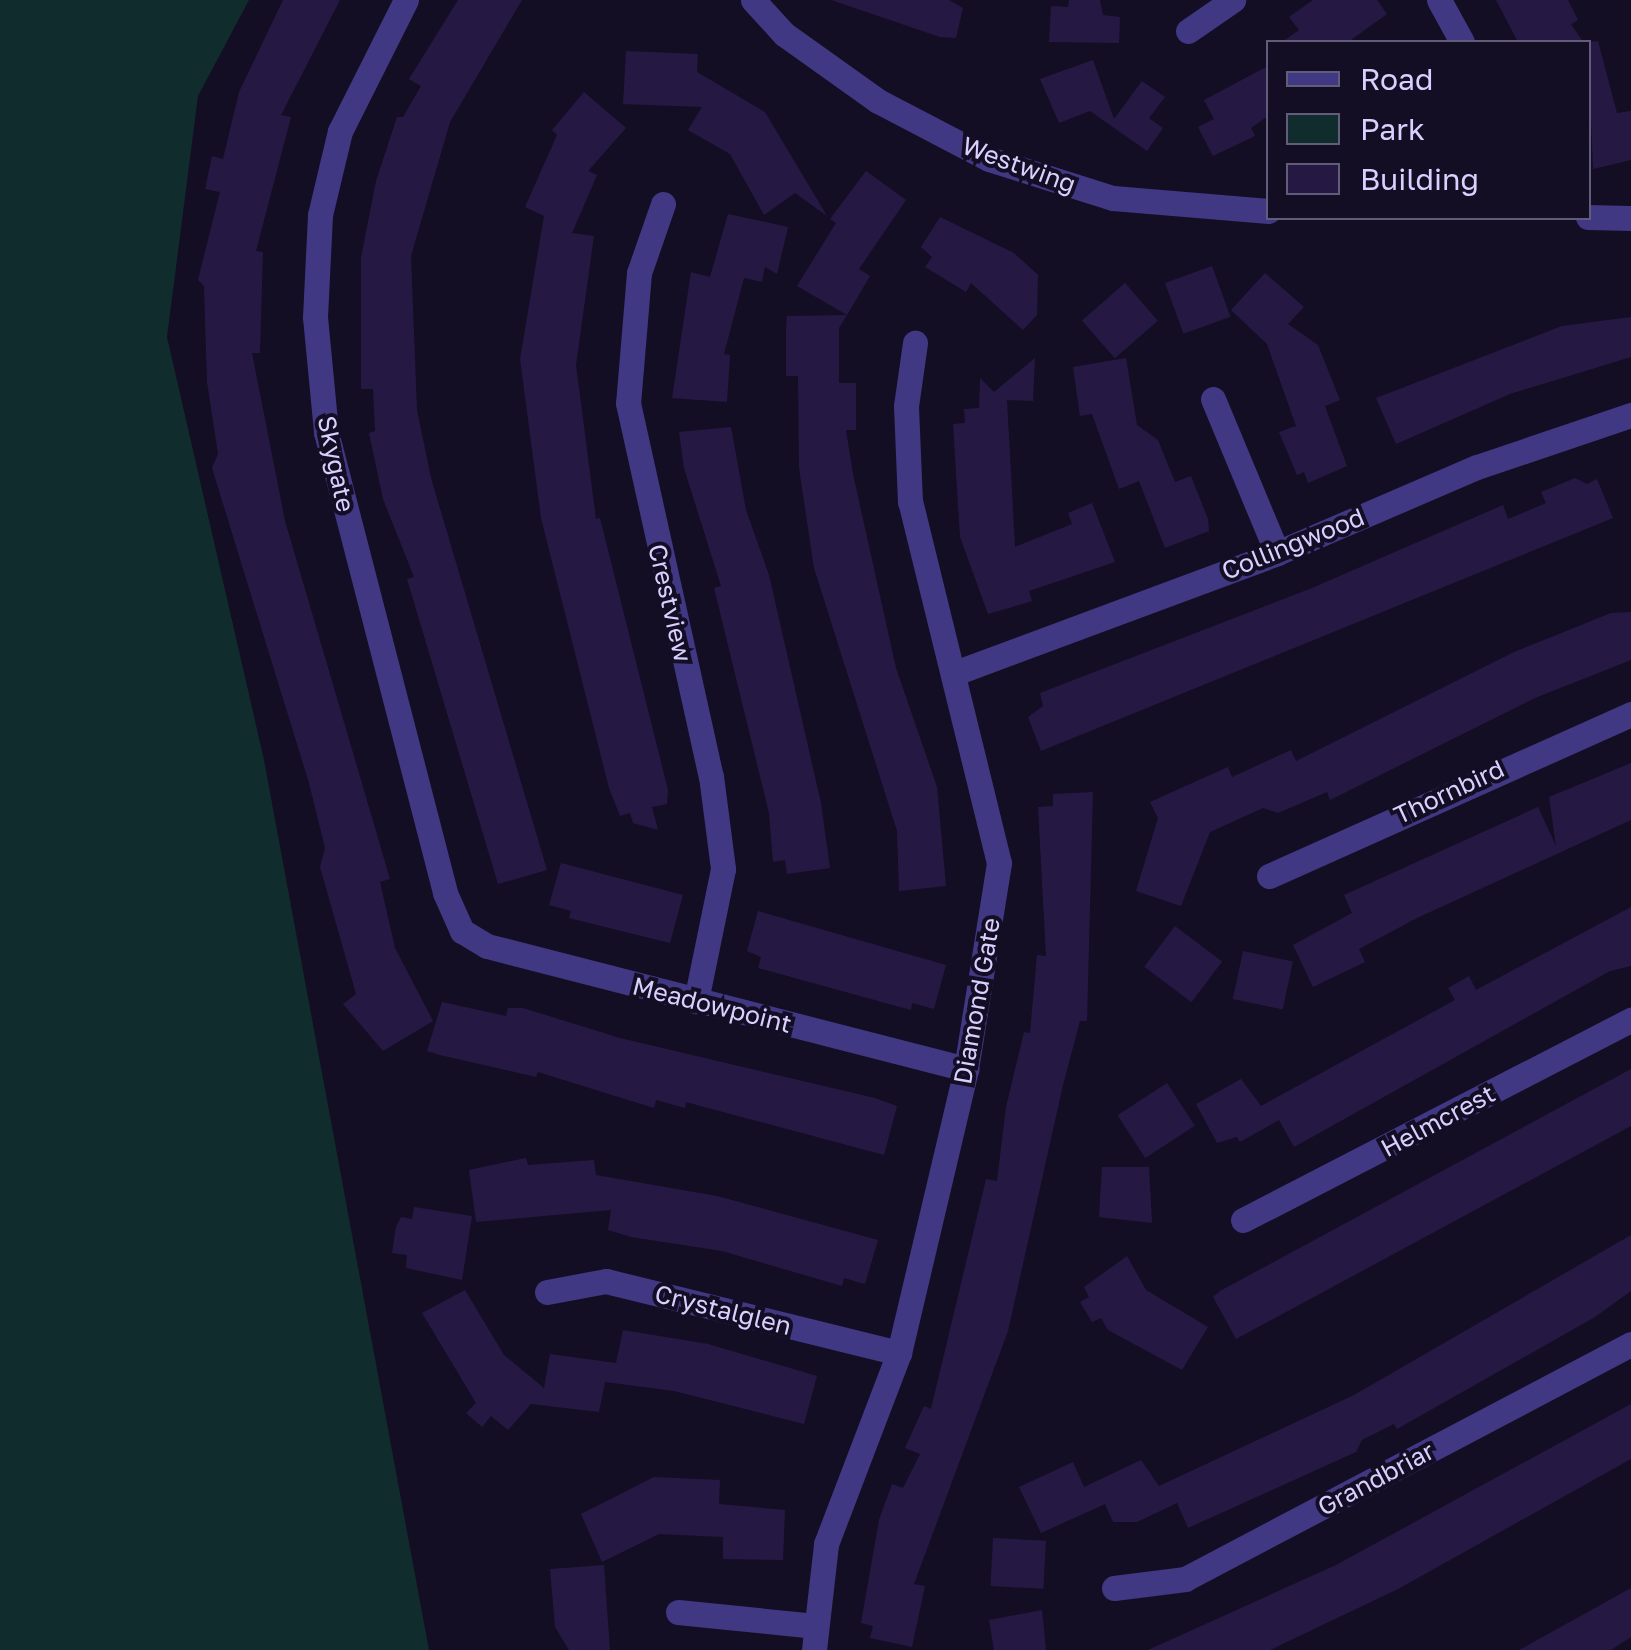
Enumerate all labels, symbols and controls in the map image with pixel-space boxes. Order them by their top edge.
legend [1266,40,1591,220]
text: Road [1360,61,1434,97]
text: Park [1360,111,1425,147]
street label: Westwing [958,131,1080,199]
text: Building [1360,161,1479,197]
street label: Skygate [311,413,361,515]
street label: Collingwood [1217,502,1369,586]
street label: Crestview [642,541,698,665]
street label: Thornbird [1389,753,1509,831]
street label: Diamond Gate [948,915,1006,1087]
street label: Meadowpoint [629,971,795,1039]
street label: Helmcrest [1376,1079,1500,1163]
street label: Crystalglen [652,1279,794,1341]
street label: Grandbriar [1313,1436,1439,1522]

